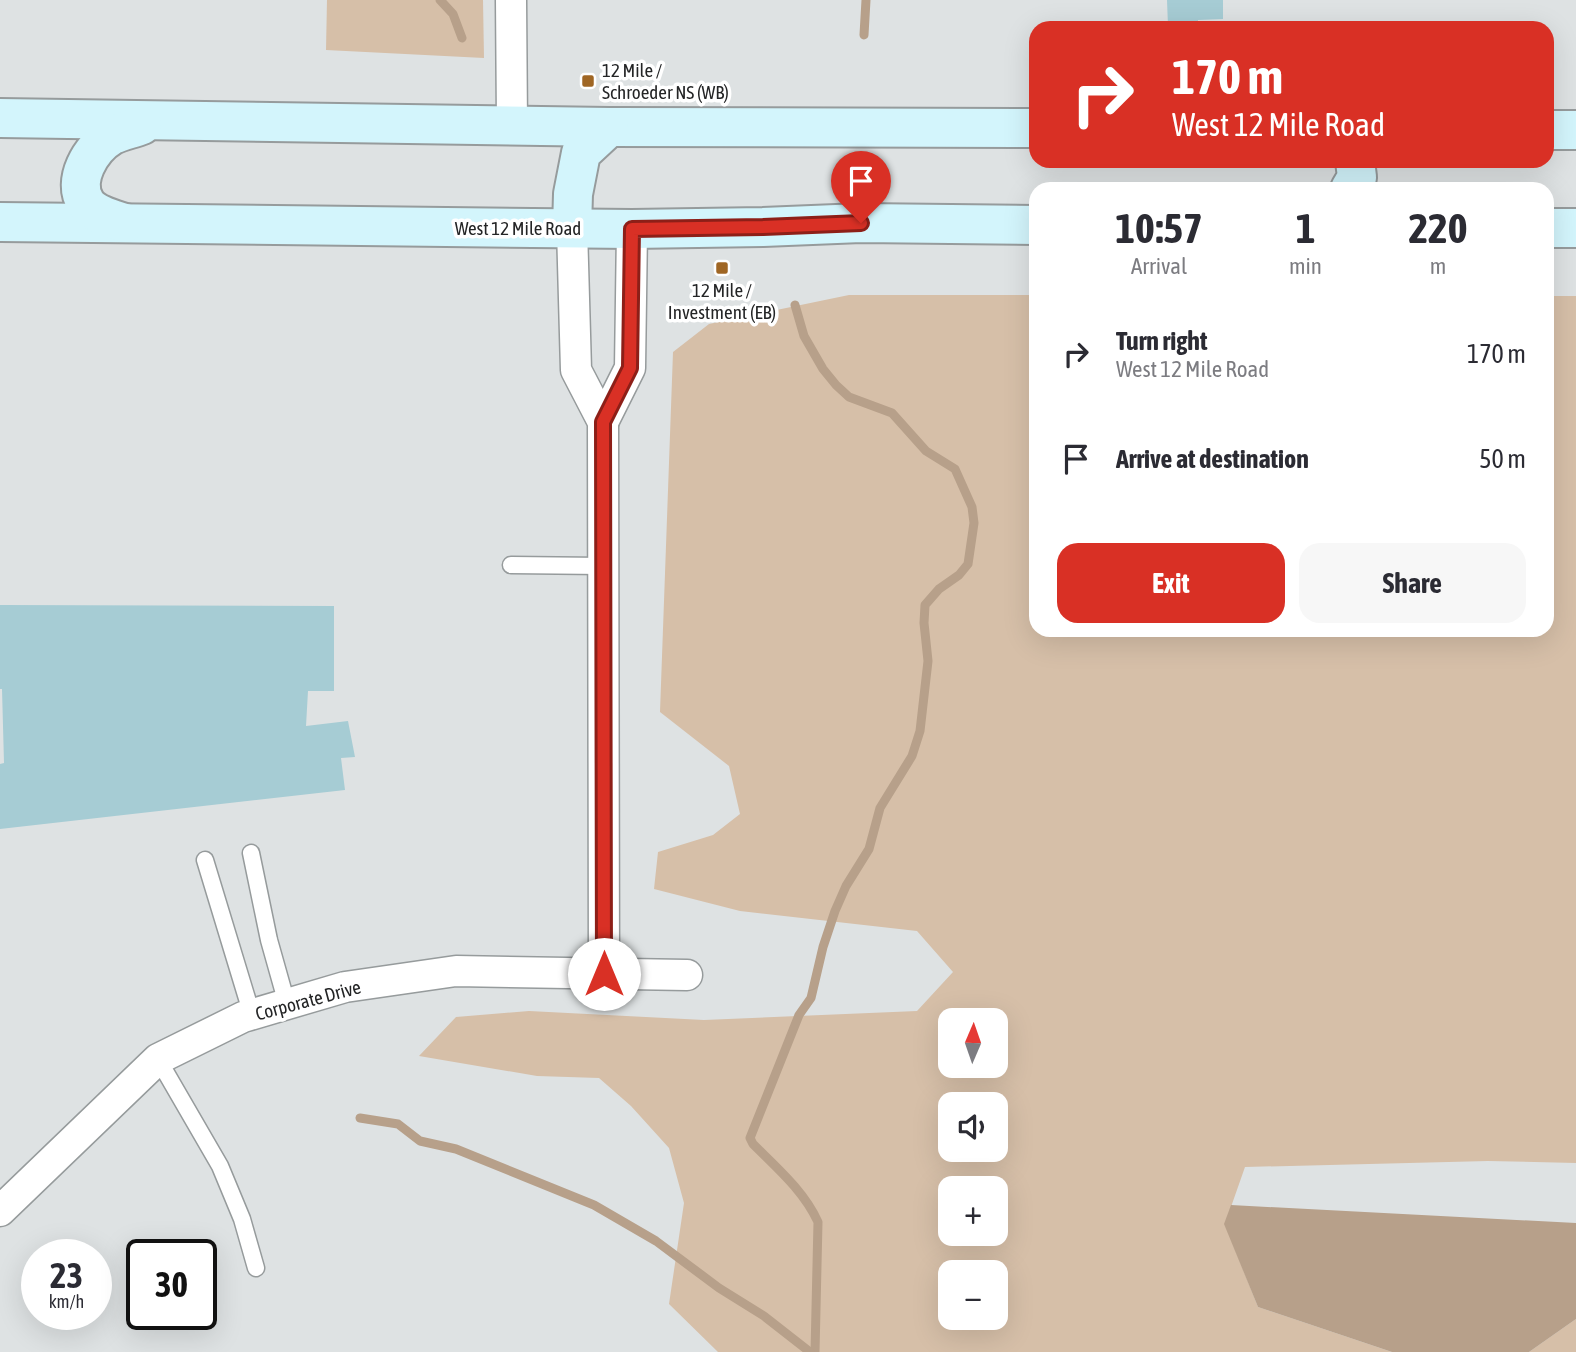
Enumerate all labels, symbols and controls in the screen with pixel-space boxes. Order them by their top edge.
text: 170 m [1172,48,1283,104]
icon: right [1057,49,1148,140]
place label: 12 Mile / Schroeder NS (WB) [602,59,729,103]
marker: 12 Mile / Schroeder NS (WB) [580,73,596,89]
text: West 12 Mile Road [1172,106,1385,143]
pin [831,151,891,223]
icon: arrive [842,162,880,200]
text: 10:57 [1115,204,1203,252]
text: 1 [1296,204,1315,252]
text: 220 [1408,204,1468,252]
street label: West 12 Mile Road [455,217,581,239]
text: Arrival [1131,253,1187,279]
text: min [1289,253,1322,279]
text: m [1430,253,1446,279]
marker: 12 Mile / Investment (EB) [714,260,730,276]
place label: 12 Mile / Investment (EB) [668,279,776,323]
text: Turn right [1116,326,1207,356]
icon: right [1057,335,1095,373]
text: 170 m [1467,339,1526,369]
text: West 12 Mile Road [1116,356,1269,382]
icon: arrive [1057,440,1095,478]
text: Arrive at destination [1116,444,1309,474]
text: 50 m [1479,444,1526,474]
button: Exit [1057,543,1285,623]
button: Share [1299,543,1526,623]
position arrow [567,937,641,1011]
street label: Corporate Drive [253,975,363,1025]
north arrow [938,1008,1008,1078]
map controls [938,1008,1008,1330]
button: sound [938,1092,1008,1162]
button: + [938,1176,1008,1246]
speed limit sign: 30 [126,1239,217,1330]
text: 23 [50,1255,83,1295]
button: − [938,1260,1008,1330]
text: km/h [49,1291,84,1312]

